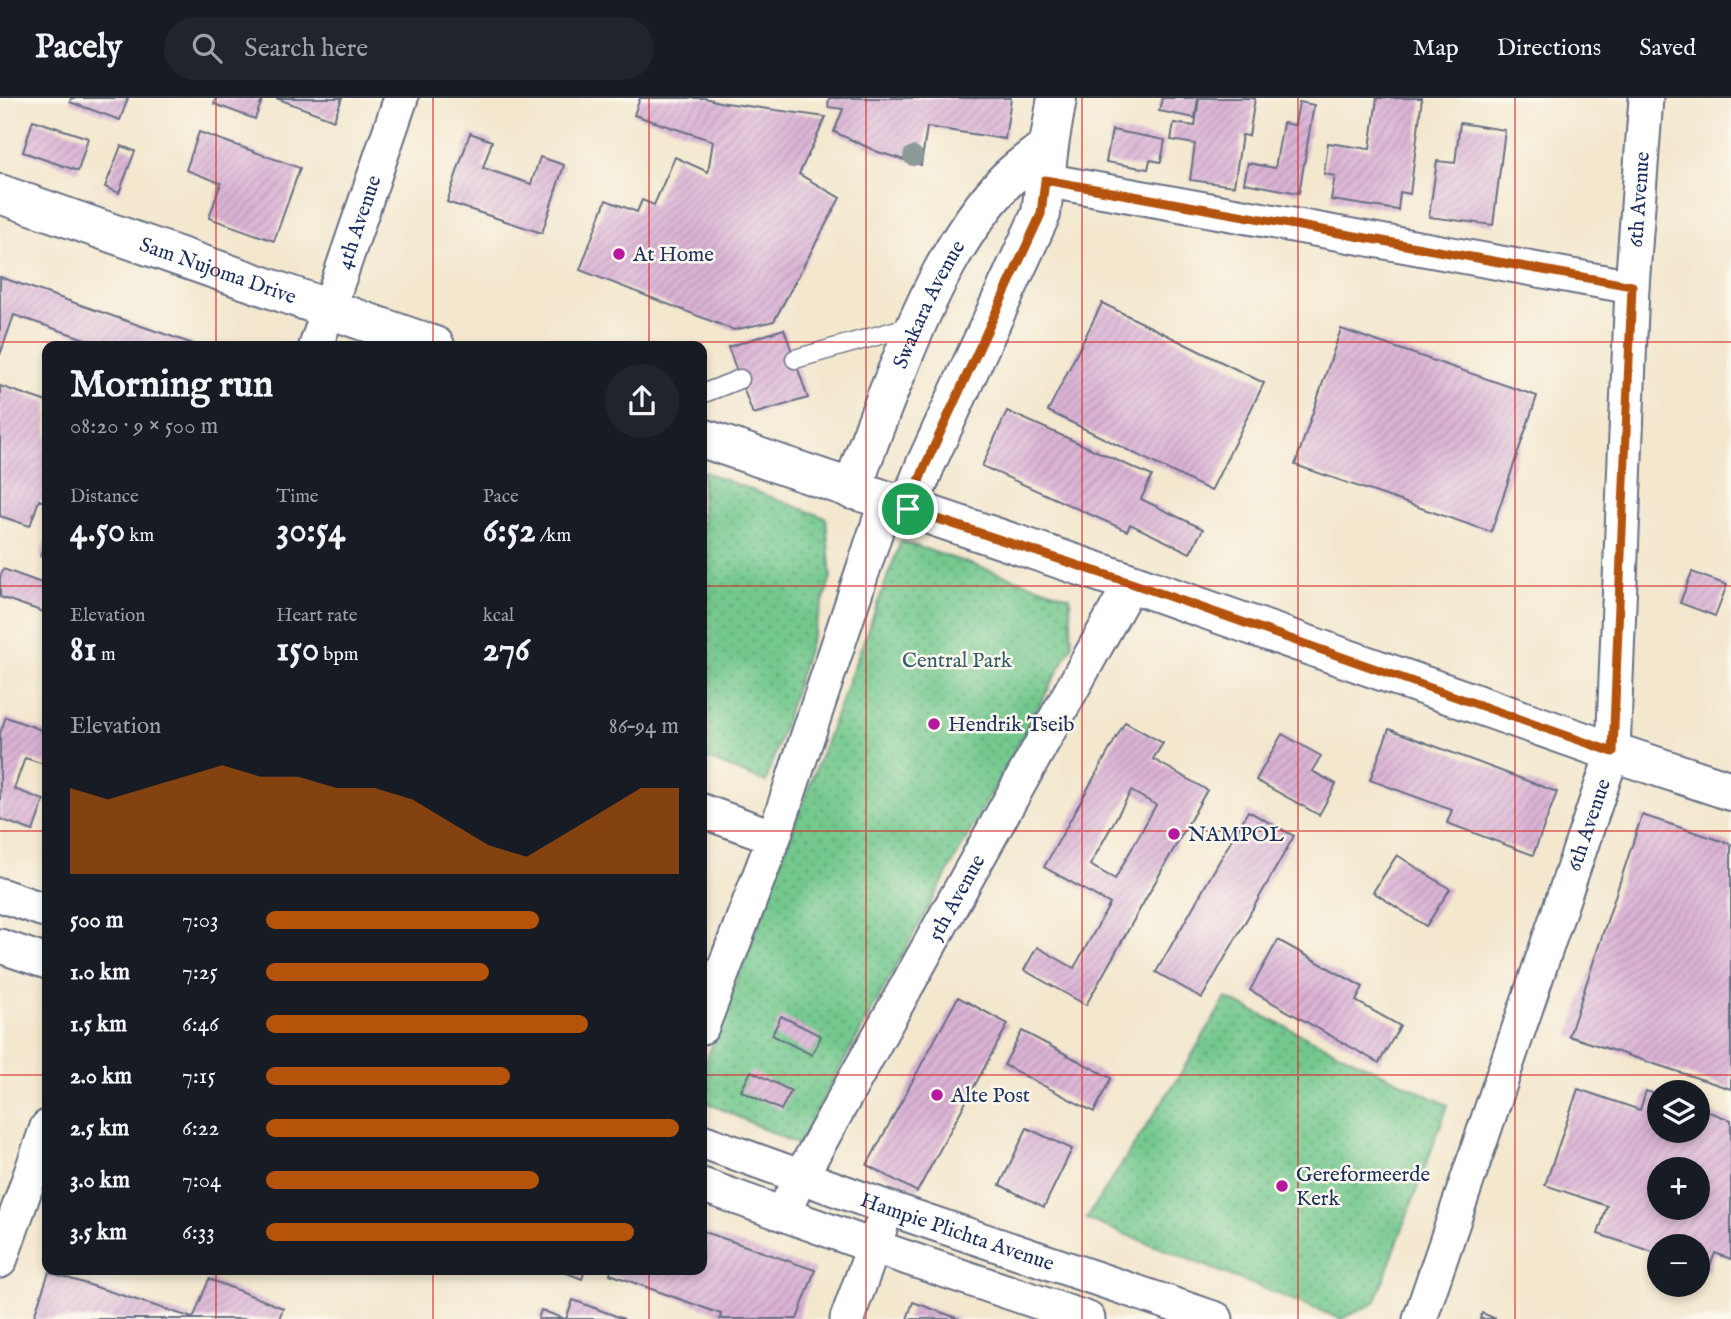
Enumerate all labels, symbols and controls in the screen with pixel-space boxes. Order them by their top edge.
search box [164,17,654,80]
text: Pacely [35,27,122,69]
icon: search [188,29,226,67]
text: Search here [244,32,368,65]
text: Map [1413,33,1459,64]
text: Directions [1497,33,1601,64]
text: Saved [1639,33,1696,64]
street label: 6th Avenue [1623,150,1657,249]
street label: 4th Avenue [331,172,389,273]
street label: Sam Nujoma Drive [136,232,300,312]
street label: Swakara Avenue [888,235,972,373]
place label: At Home [632,242,714,269]
marker: At Home [611,246,627,262]
text: Morning run [70,362,273,410]
button: share [605,364,679,438]
text: 08:20 · 9 × 500 m [70,412,218,441]
pin [878,479,938,539]
text: Distance [70,485,139,509]
text: Time [276,485,319,509]
text: Pace [483,485,519,509]
icon: arrive [889,490,927,528]
text: 4.50 [70,509,125,554]
text: 30:54 [276,509,346,554]
text: 6:52 [483,509,536,554]
text: km [125,524,154,548]
text: /km [536,524,571,548]
text: Elevation [70,604,145,628]
text: Heart rate [276,604,357,628]
text: kcal [483,604,514,628]
text: 81 [70,628,97,673]
text: 150 [276,628,319,673]
text: 276 [483,628,530,673]
text: m [97,643,116,667]
text: bpm [319,643,358,667]
park label: Central Park [902,648,1013,675]
text: Elevation [70,712,161,741]
text: 86–94 m [609,712,679,741]
place label: Hendrik Tseib [948,712,1074,739]
marker: Hendrik Tseib [926,716,942,732]
street label: 6th Avenue [1561,775,1618,875]
place label: NAMPOL [1188,822,1284,849]
marker: NAMPOL [1166,826,1182,842]
street label: 5th Avenue [923,850,992,946]
text: 500 m [70,906,124,935]
text: 7:03 [182,906,219,935]
text: 1.0 km [70,958,130,987]
text: 7:25 [182,958,218,987]
text: 1.5 km [70,1010,127,1039]
text: 6:46 [182,1010,219,1039]
text: 2.0 km [70,1062,132,1091]
text: 7:15 [182,1062,216,1091]
map controls [1647,1080,1710,1297]
button: layers [1647,1080,1710,1143]
place label: Alte Post [950,1083,1030,1110]
marker: Alte Post [929,1087,945,1103]
text: 2.5 km [70,1114,129,1143]
text: 6:22 [182,1114,219,1143]
button: + [1647,1157,1710,1220]
place label: Gereformeerde Kerk [1296,1162,1430,1213]
text: 3.0 km [70,1166,130,1195]
text: 7:04 [182,1166,221,1195]
marker: Gereformeerde Kerk [1274,1178,1290,1194]
street label: Hampie Plichta Avenue [856,1187,1058,1278]
text: 3.5 km [70,1218,127,1247]
text: 6:33 [182,1218,215,1247]
button: − [1647,1234,1710,1297]

